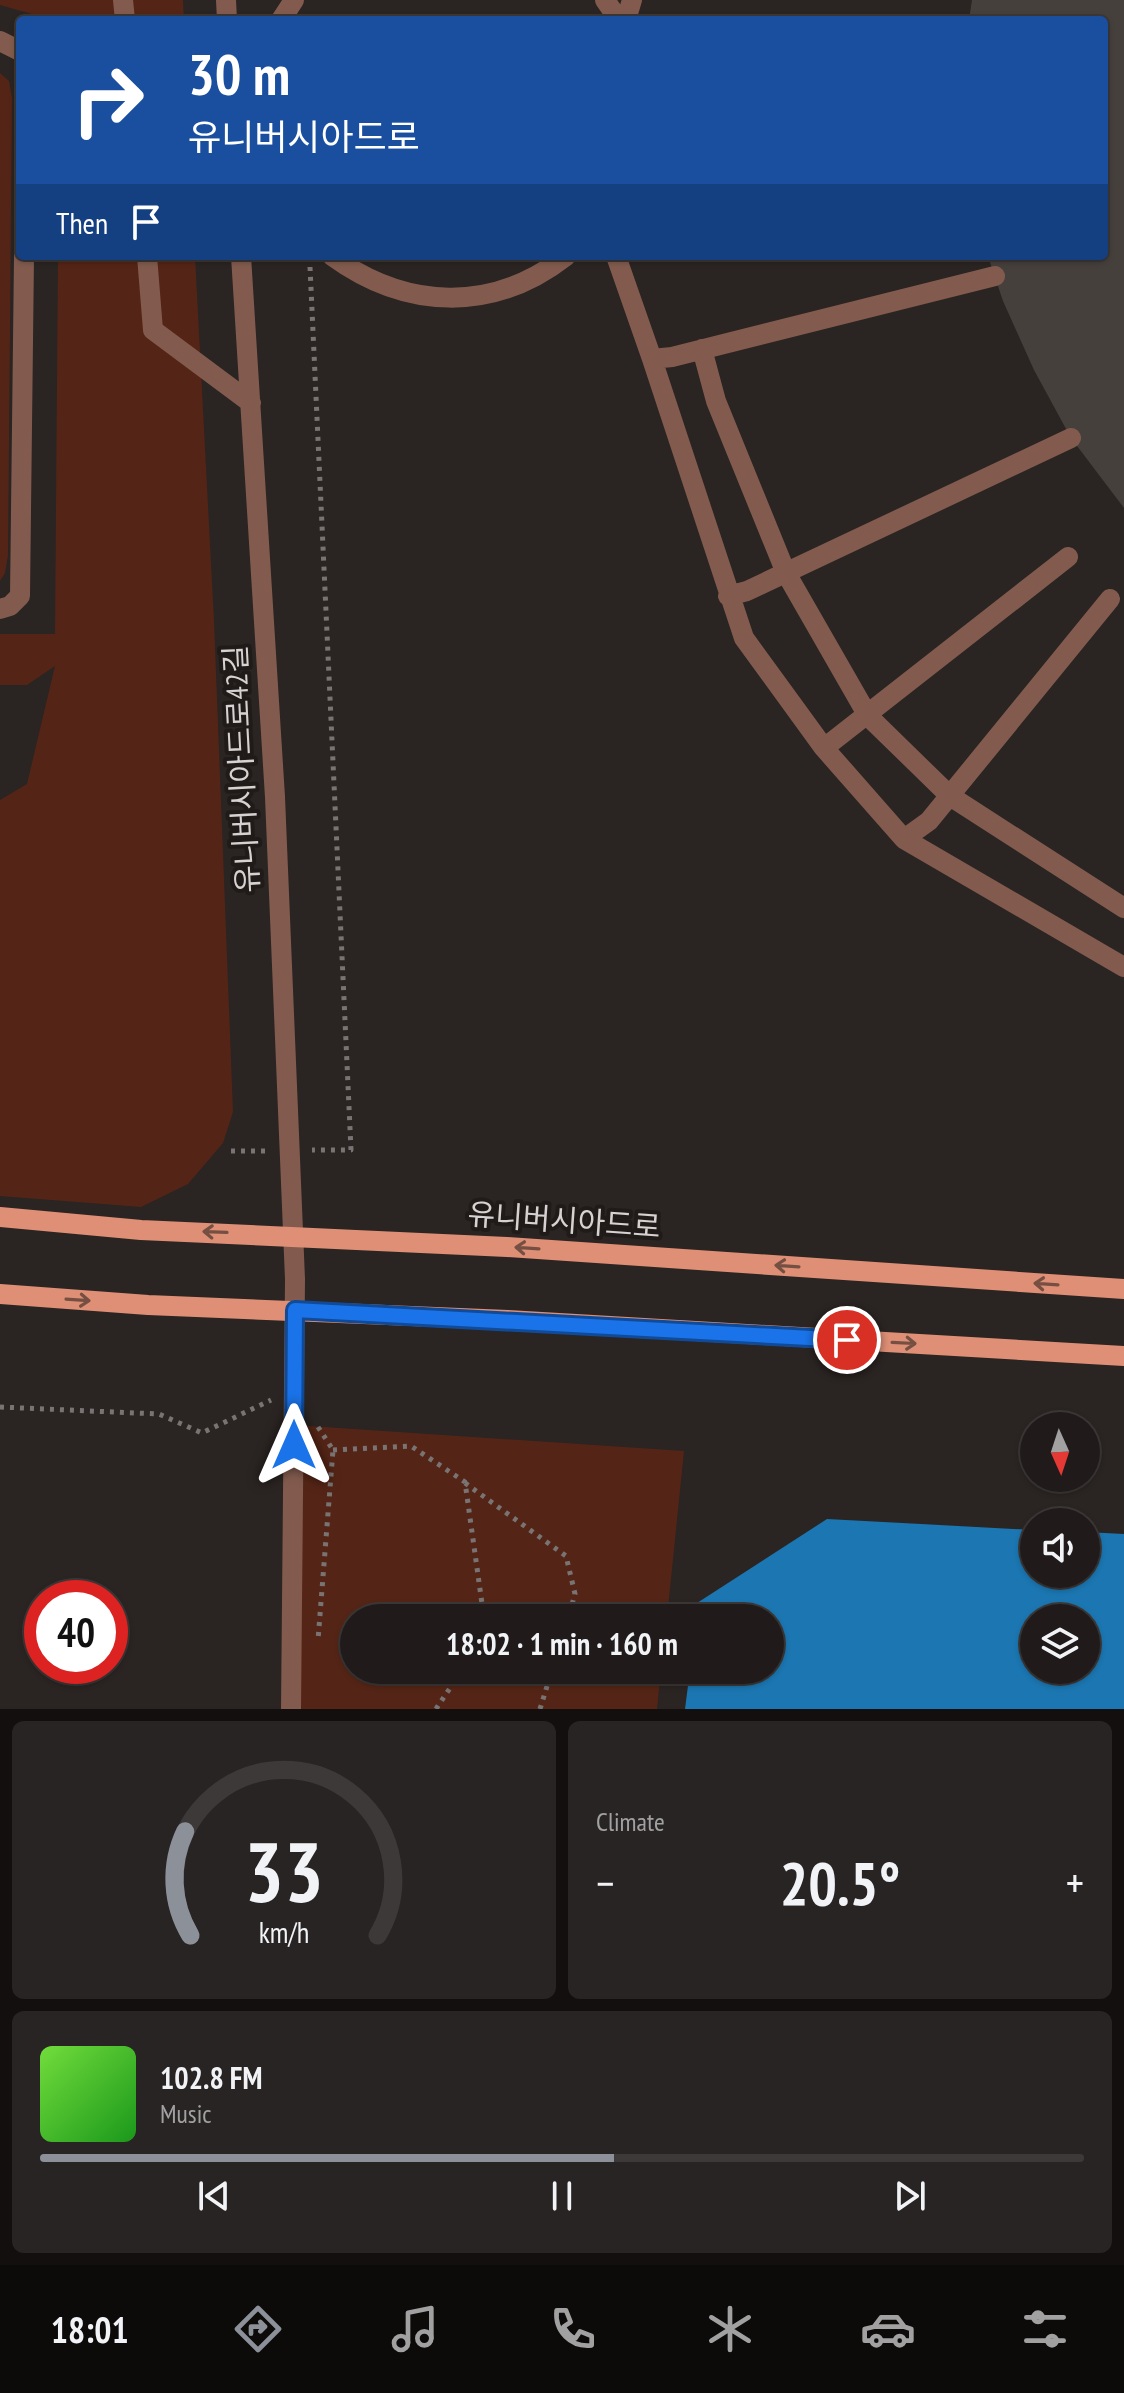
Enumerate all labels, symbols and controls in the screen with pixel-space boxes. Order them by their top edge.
text: 30 m [188,38,290,110]
icon: right [56,48,160,152]
text: 유니버시아드로 [188,113,420,160]
icon: arrive [124,200,168,244]
text: Then [56,203,108,242]
street label: 유니버시아드로42길 [215,644,266,894]
street label: 유니버시아드로 [466,1193,662,1246]
one-way arrow [202,1225,229,1240]
one-way arrow [514,1240,541,1255]
one-way arrow [774,1258,801,1273]
one-way arrow [1033,1276,1060,1291]
one-way arrow [64,1293,91,1308]
pin [813,1306,881,1374]
icon: arrive [825,1318,869,1362]
one-way arrow [890,1336,917,1351]
position arrow [252,1403,336,1487]
north arrow [1020,1412,1100,1492]
map controls [1020,1412,1100,1684]
button: sound [1020,1508,1100,1588]
speed limit sign: 40 [24,1580,128,1684]
button: layers [1020,1604,1100,1684]
text: 18:02 · 1 min · 160 m [446,1624,678,1663]
text: Climate [596,1805,665,1838]
text: 33 [244,1817,324,1925]
text: 20.5° [780,1844,900,1922]
text: − [596,1854,614,1911]
text: + [1066,1854,1084,1911]
text: km/h [259,1914,309,1951]
text: 102.8 FM [160,2058,262,2097]
text: Music [160,2097,212,2130]
icon: previous [192,2174,236,2218]
icon: pause [540,2174,584,2218]
icon: next [888,2174,932,2218]
icon: directions [230,2301,286,2357]
icon: music [387,2301,443,2357]
icon: phone [545,2301,601,2357]
icon: climate [702,2301,758,2357]
icon: car [860,2301,916,2357]
icon: filters [1017,2301,1073,2357]
text: 18:01 [51,2306,129,2353]

